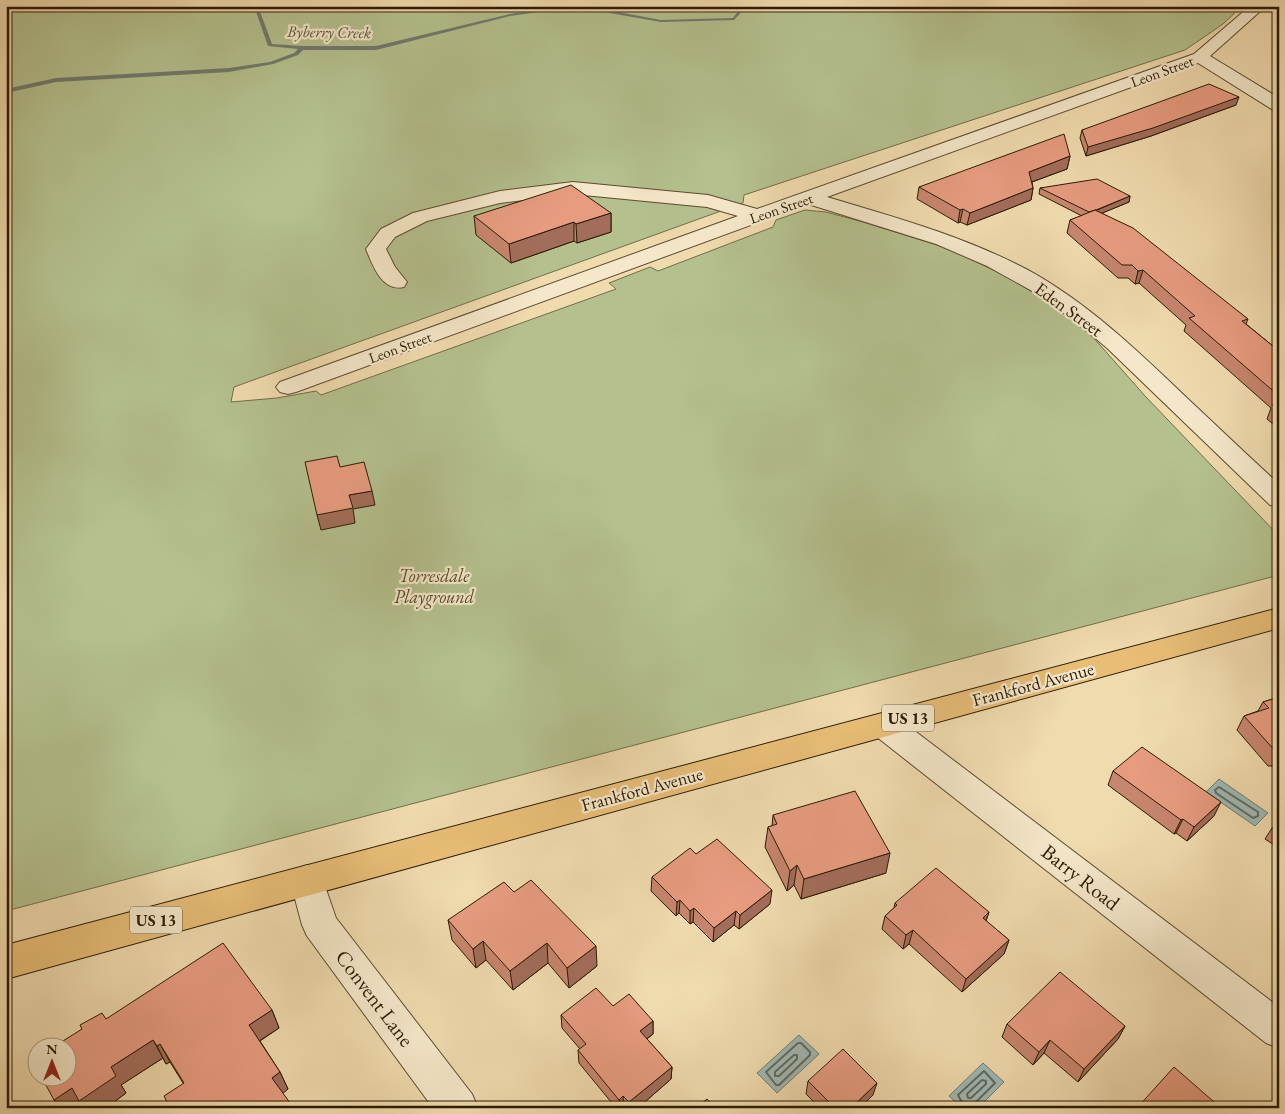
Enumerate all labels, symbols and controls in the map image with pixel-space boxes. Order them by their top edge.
water label: Byberry Creek [286,21,372,43]
street label: Leon Street [1128,51,1196,91]
street label: Leon Street [747,188,815,228]
street label: Eden Street [1030,277,1108,342]
street label: Leon Street [366,327,434,367]
park label: Torresdale Playground [394,564,475,609]
street label: Frankford Avenue [970,657,1096,711]
road number: US 13 [882,704,934,731]
street label: Frankford Avenue [579,762,705,816]
street label: Barry Road [1036,838,1126,916]
road number: US 13 [130,906,182,934]
street label: Convent Lane [330,944,420,1052]
north arrow [28,1036,78,1086]
text: N [46,1040,58,1058]

